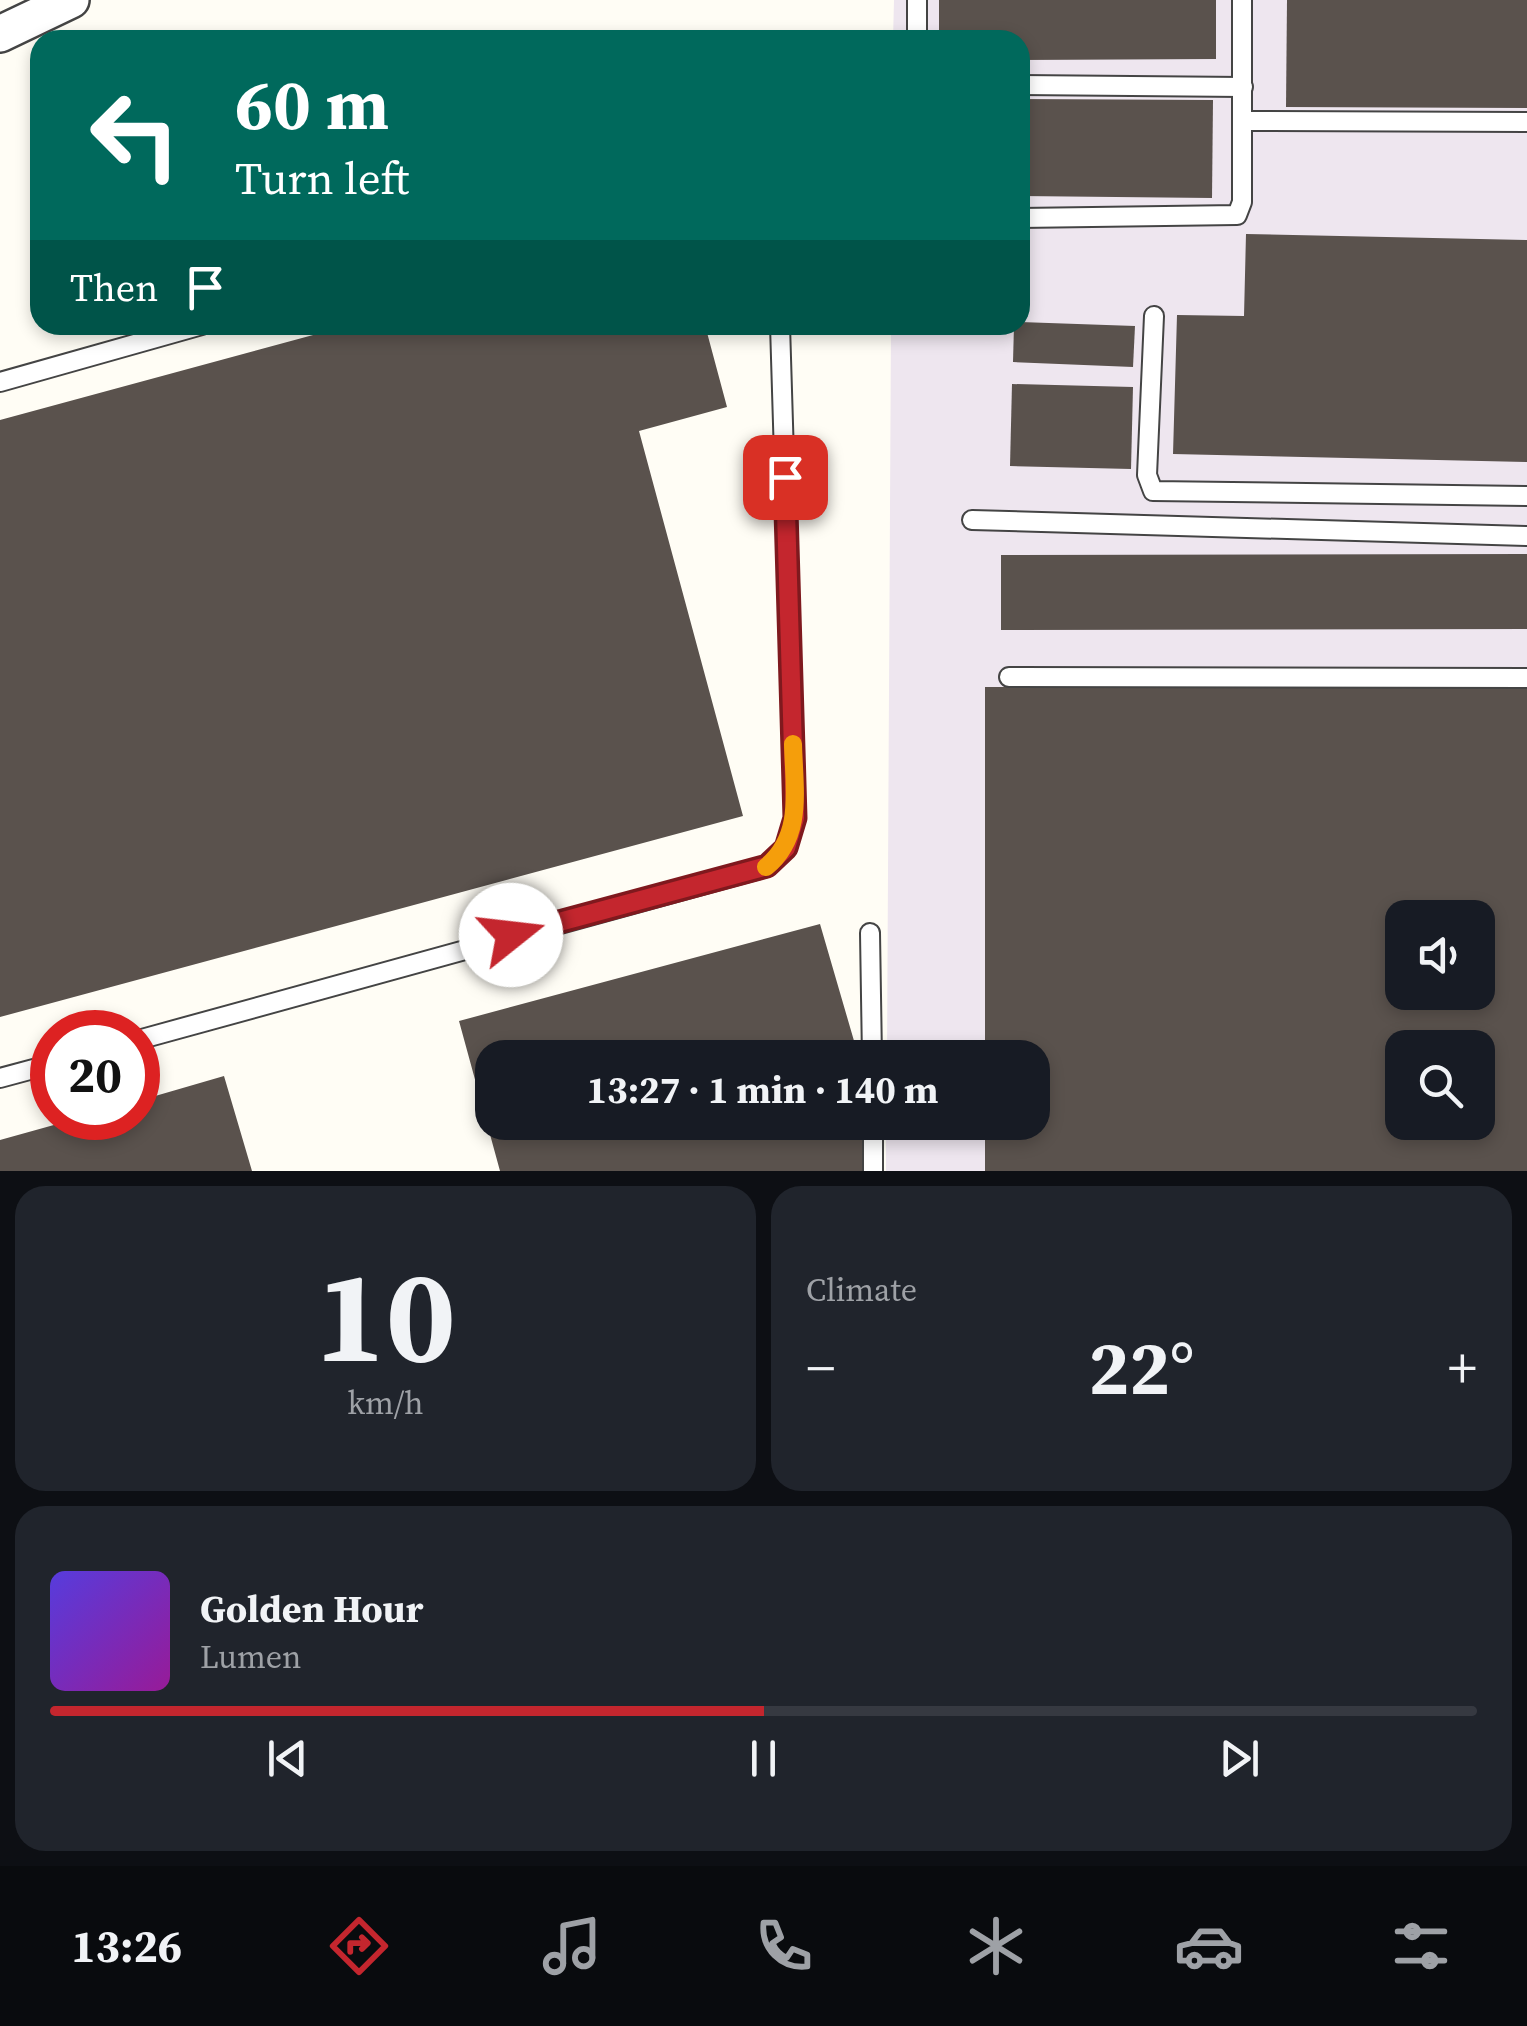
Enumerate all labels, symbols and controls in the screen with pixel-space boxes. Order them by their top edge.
text: 60 m [235,56,389,152]
icon: left [70,70,200,200]
text: Turn left [235,147,409,209]
icon: arrive [178,260,233,315]
text: Then [70,262,158,314]
pin [743,435,828,520]
icon: arrive [758,450,813,505]
position arrow [459,883,563,987]
map controls [1385,900,1495,1140]
button: sound [1385,900,1495,1010]
speed limit sign: 20 [30,1010,160,1140]
button: search [1385,1030,1495,1140]
text: 13:27 · 1 min · 140 m [586,1064,939,1116]
text: 10 [315,1226,456,1405]
text: Climate [806,1268,917,1312]
text: 22° [1089,1316,1194,1419]
text: − [806,1330,835,1405]
text: + [1448,1330,1477,1405]
text: km/h [347,1381,424,1425]
text: Golden Hour [200,1583,423,1635]
text: Lumen [200,1635,302,1679]
icon: previous [260,1731,315,1786]
icon: pause [736,1731,791,1786]
icon: next [1212,1731,1267,1786]
icon: directions [324,1911,394,1981]
icon: music [537,1911,607,1981]
icon: phone [749,1911,819,1981]
icon: climate [961,1911,1031,1981]
icon: car [1174,1911,1244,1981]
icon: filters [1386,1911,1456,1981]
text: 13:26 [71,1915,182,1977]

